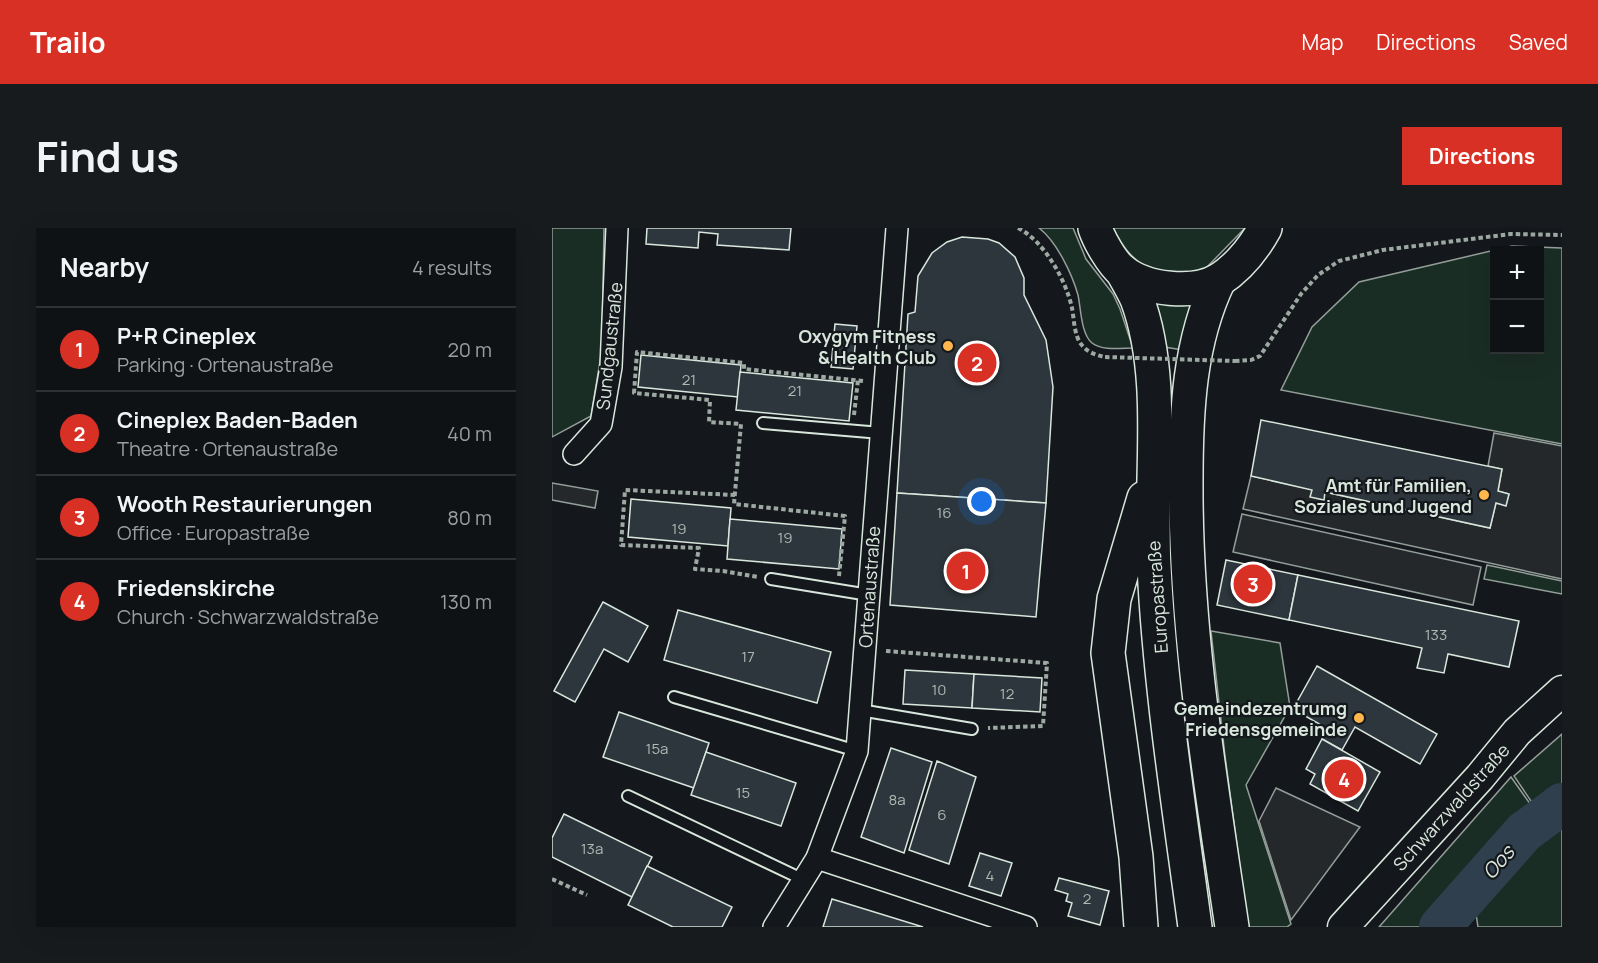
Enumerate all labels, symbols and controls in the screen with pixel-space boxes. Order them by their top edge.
text: Trailo [30,23,106,61]
text: Map [1302,28,1343,56]
text: Directions [1376,28,1476,56]
text: Saved [1509,28,1568,56]
text: Find us [36,127,179,185]
button: Directions [1402,127,1562,185]
map controls [1490,246,1544,354]
button: + [1490,246,1544,300]
text: Nearby [60,249,149,285]
text: 4 results [412,254,492,281]
street label: Sundgaustraße [590,281,628,411]
button: − [1490,300,1544,354]
text: P+R Cineplex [117,321,256,351]
place label: Oxygym Fitness & Health Club [799,324,936,369]
text: 1 [75,336,84,363]
text: 20 m [447,336,492,363]
marker: Oxygym Fitness & Health Club [941,339,955,353]
pin: 2 [958,340,996,386]
text: Parking · Ortenaustraße [117,351,333,378]
house number: 21 [682,369,696,390]
house number: 21 [788,380,802,401]
text: Cineplex Baden-Baden [117,405,358,435]
text: 2 [74,420,85,447]
text: 40 m [447,420,492,447]
text: Theatre · Ortenaustraße [117,435,338,462]
place label: Amt für Familien, Soziales und Jugend [1294,473,1472,518]
your location [967,487,996,516]
marker: Amt für Familien, Soziales und Jugend [1477,488,1491,502]
text: Wooth Restaurierungen [117,489,372,519]
house number: 16 [936,502,952,523]
text: 3 [74,504,85,531]
text: 80 m [447,504,492,531]
house number: 19 [671,518,687,539]
text: Office · Europastraße [117,519,310,546]
street label: Ortenaustraße [853,525,885,649]
house number: 19 [777,527,793,548]
street label: Europastraße [1141,540,1173,654]
pin: 1 [946,548,986,594]
pin: 3 [1234,562,1272,606]
text: Friedenskirche [117,573,275,603]
text: 4 [73,588,86,615]
text: 130 m [440,588,492,615]
text: Church · Schwarzwaldstraße [117,603,379,630]
house number: 133 [1425,624,1447,645]
house number: 17 [741,646,755,667]
house number: 10 [932,679,947,700]
house number: 12 [1000,683,1014,704]
place label: Gemeindezentrumg Friedensgemeinde [1174,696,1347,741]
marker: Gemeindezentrumg Friedensgemeinde [1352,711,1366,725]
house number: 15a [646,738,668,759]
street label: Schwarzwaldstraße [1387,738,1515,876]
pin: 4 [1324,756,1364,802]
house number: 15 [736,782,750,803]
house number: 8a [888,789,906,810]
house number: 6 [937,804,947,825]
house number: 13a [581,838,603,859]
water label: Oos [1476,838,1521,885]
house number: 4 [986,865,995,886]
house number: 2 [1083,888,1091,909]

